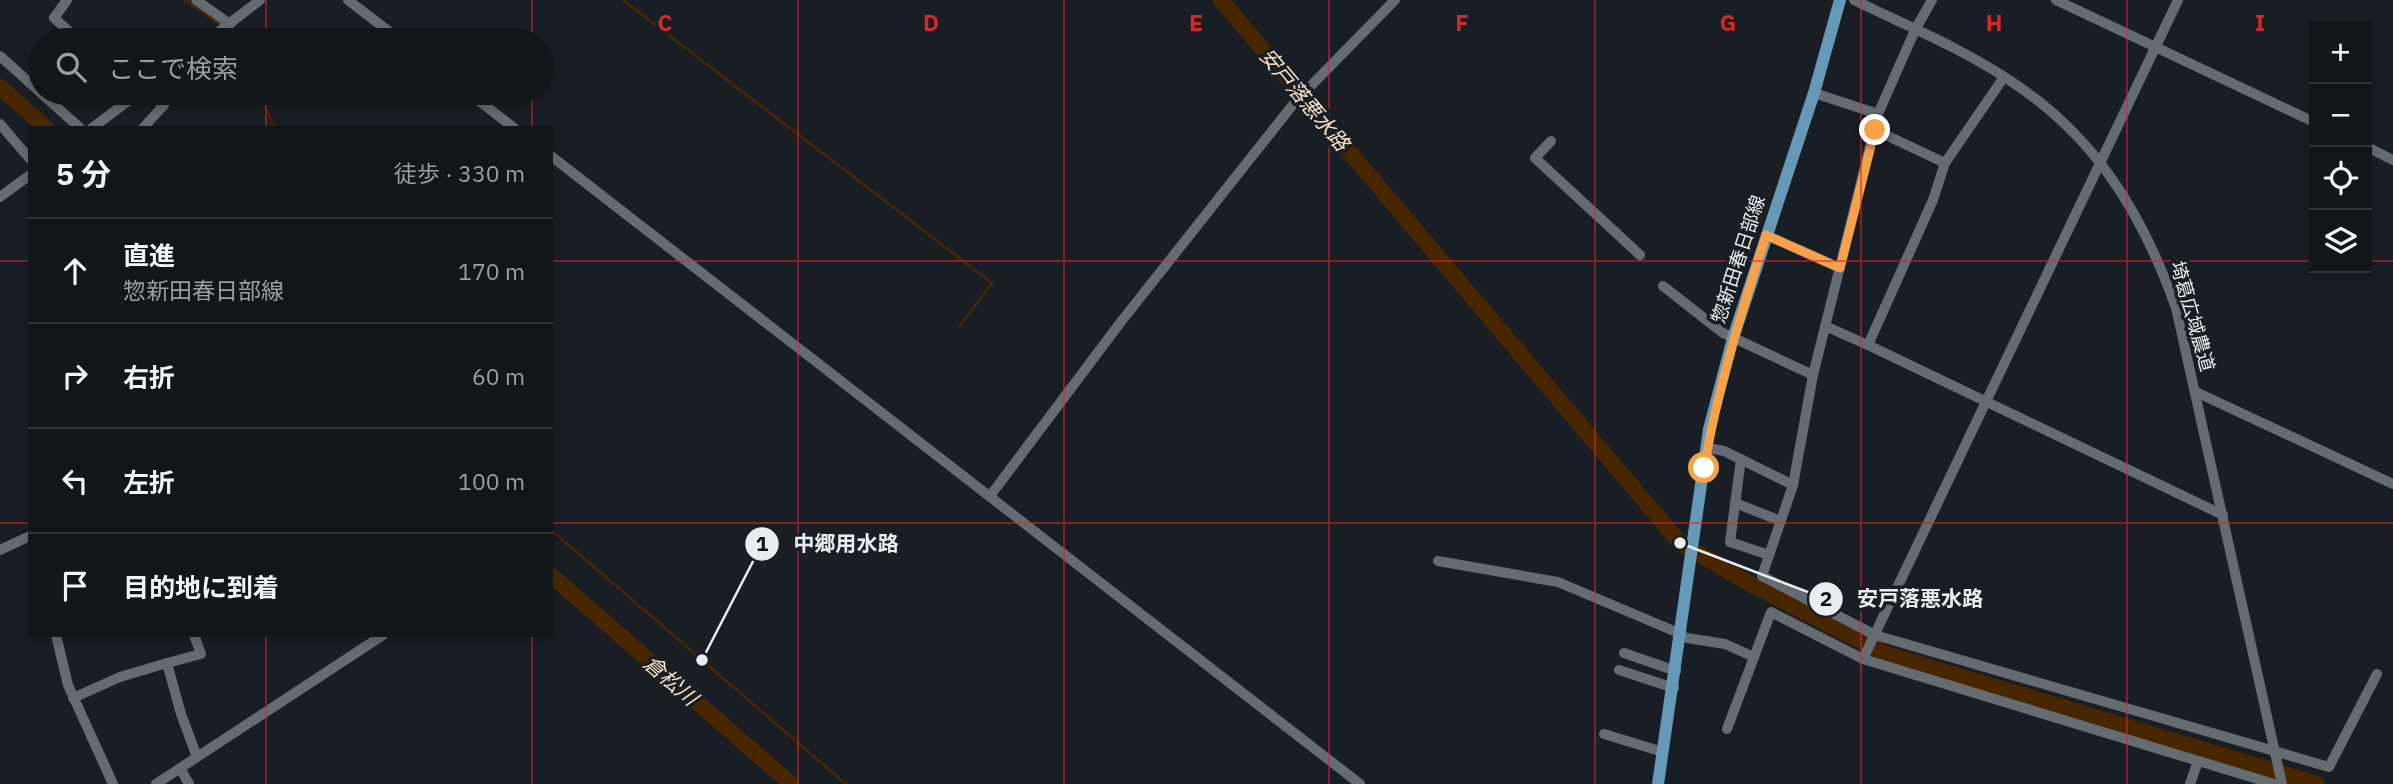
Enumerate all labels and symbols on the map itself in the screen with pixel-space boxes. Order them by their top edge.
text: C [658,7,673,37]
text: D [923,7,939,37]
text: E [1189,7,1203,37]
text: F [1455,7,1469,37]
text: G [1720,7,1736,37]
text: H [1986,7,2002,37]
text: I [2255,7,2265,37]
water label: 安戸落悪水路 [1254,42,1358,158]
route end [1859,114,1890,145]
street label: 惣新田春日部線 [1706,192,1770,326]
street label: 埼葛広域農道 [2166,258,2220,374]
route start [1688,452,1719,483]
callout: 中郷用水路 [745,523,913,565]
text: 1 [756,529,769,557]
text: 中郷用水路 [794,529,899,557]
callout: 安戸落悪水路 [1808,578,1997,620]
text: 2 [1820,584,1832,612]
text: 安戸落悪水路 [1857,584,1983,612]
water label: 倉松川 [638,649,705,713]

